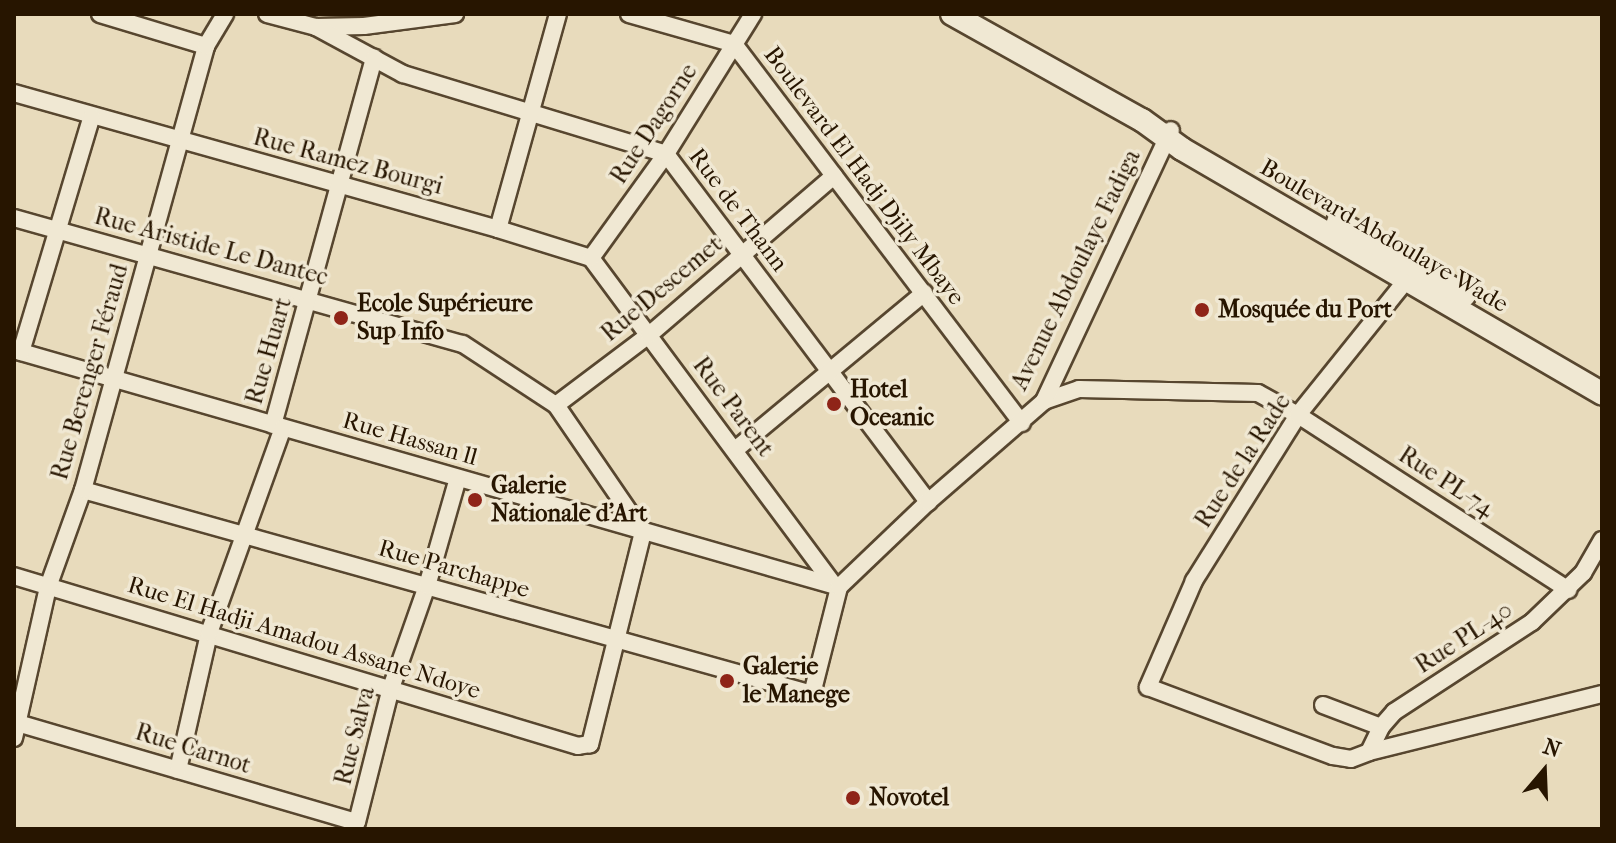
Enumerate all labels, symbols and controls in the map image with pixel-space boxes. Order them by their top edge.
street label: Boulevard El Hadj Djily Mbaye [757,41,971,311]
street label: Rue Dagorne [604,58,704,190]
street label: Rue Ramez Bourgi [250,123,446,201]
street label: Rue de Thann [682,143,794,277]
street label: Avenue Abdoulaye Fadiga [1005,145,1147,395]
street label: Boulevard Abdoulaye Wade [1255,153,1513,319]
street label: Rue Aristide Le Dantec [91,202,331,292]
street label: Rue Descemet [596,230,728,348]
street label: Rue Berenger Féraud [45,261,135,483]
place label: Ecole Supérieure Sup Info [357,290,533,346]
street label: Rue Huart [240,294,298,408]
place label: Mosquée du Port [1218,296,1392,324]
marker: Mosquée du Port [1193,301,1211,319]
marker: Ecole Supérieure Sup Info [332,309,350,327]
street label: Rue Parent [686,352,780,462]
place label: Hotel Oceanic [850,376,934,432]
street label: Rue de la Rade [1189,388,1297,534]
marker: Hotel Oceanic [825,395,843,413]
street label: Rue Hassan ll [339,406,481,472]
street label: Rue PL-74 [1393,441,1499,523]
place label: Galerie Nationale d'Art [491,472,647,528]
marker: Galerie Nationale d'Art [466,491,484,509]
street label: Rue Parchappe [375,534,533,604]
street label: Rue El Hadji Amadou Assane Ndoye [124,571,484,705]
street label: Rue PL-40 [1410,596,1518,680]
place label: Galerie le Manege [743,653,850,709]
marker: Galerie le Manege [718,672,736,690]
street label: Rue Salva [329,684,381,788]
street label: Rue Carnot [132,718,254,780]
north arrow [1504,731,1584,811]
text: N [1540,733,1564,763]
place label: Novotel [869,784,949,812]
marker: Novotel [844,789,862,807]

